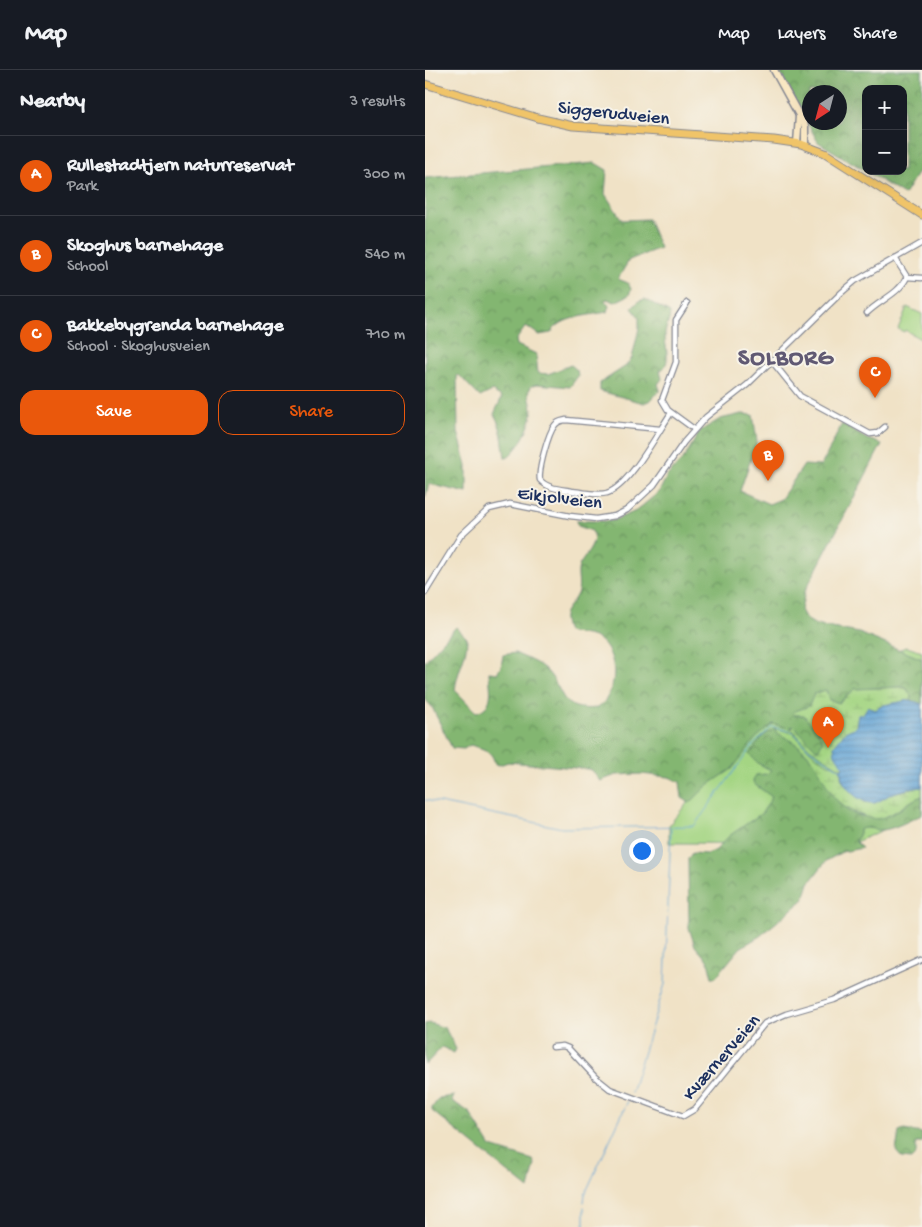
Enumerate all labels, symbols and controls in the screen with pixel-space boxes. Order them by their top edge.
text: Map [25,20,67,49]
text: Map [718,24,750,45]
text: Layers [778,24,825,45]
text: Share [853,24,897,45]
north arrow [802,85,847,130]
map controls [862,85,907,175]
button: + [862,85,907,130]
text: Nearby [20,90,85,115]
text: 3 results [350,93,405,112]
street label: Siggerudveien [557,97,671,132]
button: − [862,130,907,175]
text: Rullestadtjern naturreservat [67,155,294,178]
text: A [31,166,41,185]
text: 300 m [363,166,405,185]
text: Park [67,178,98,197]
text: Skoghus barnehage [67,235,223,258]
text: B [32,246,40,265]
text: 540 m [365,246,405,265]
text: School [67,258,109,277]
text: Bakkebygrenda barnehage [67,315,283,338]
text: C [32,326,40,345]
text: 710 m [366,326,405,345]
text: School · Skoghusveien [67,338,210,357]
district label: SOLBORG [738,345,835,374]
pin: C [859,357,891,398]
button: Save [20,390,208,435]
button: Share [218,390,405,435]
pin: B [752,440,784,481]
street label: Eikjolveien [516,483,603,516]
pin: A [812,707,844,748]
your location [629,838,655,864]
street label: Kværnerveien [679,1010,766,1106]

